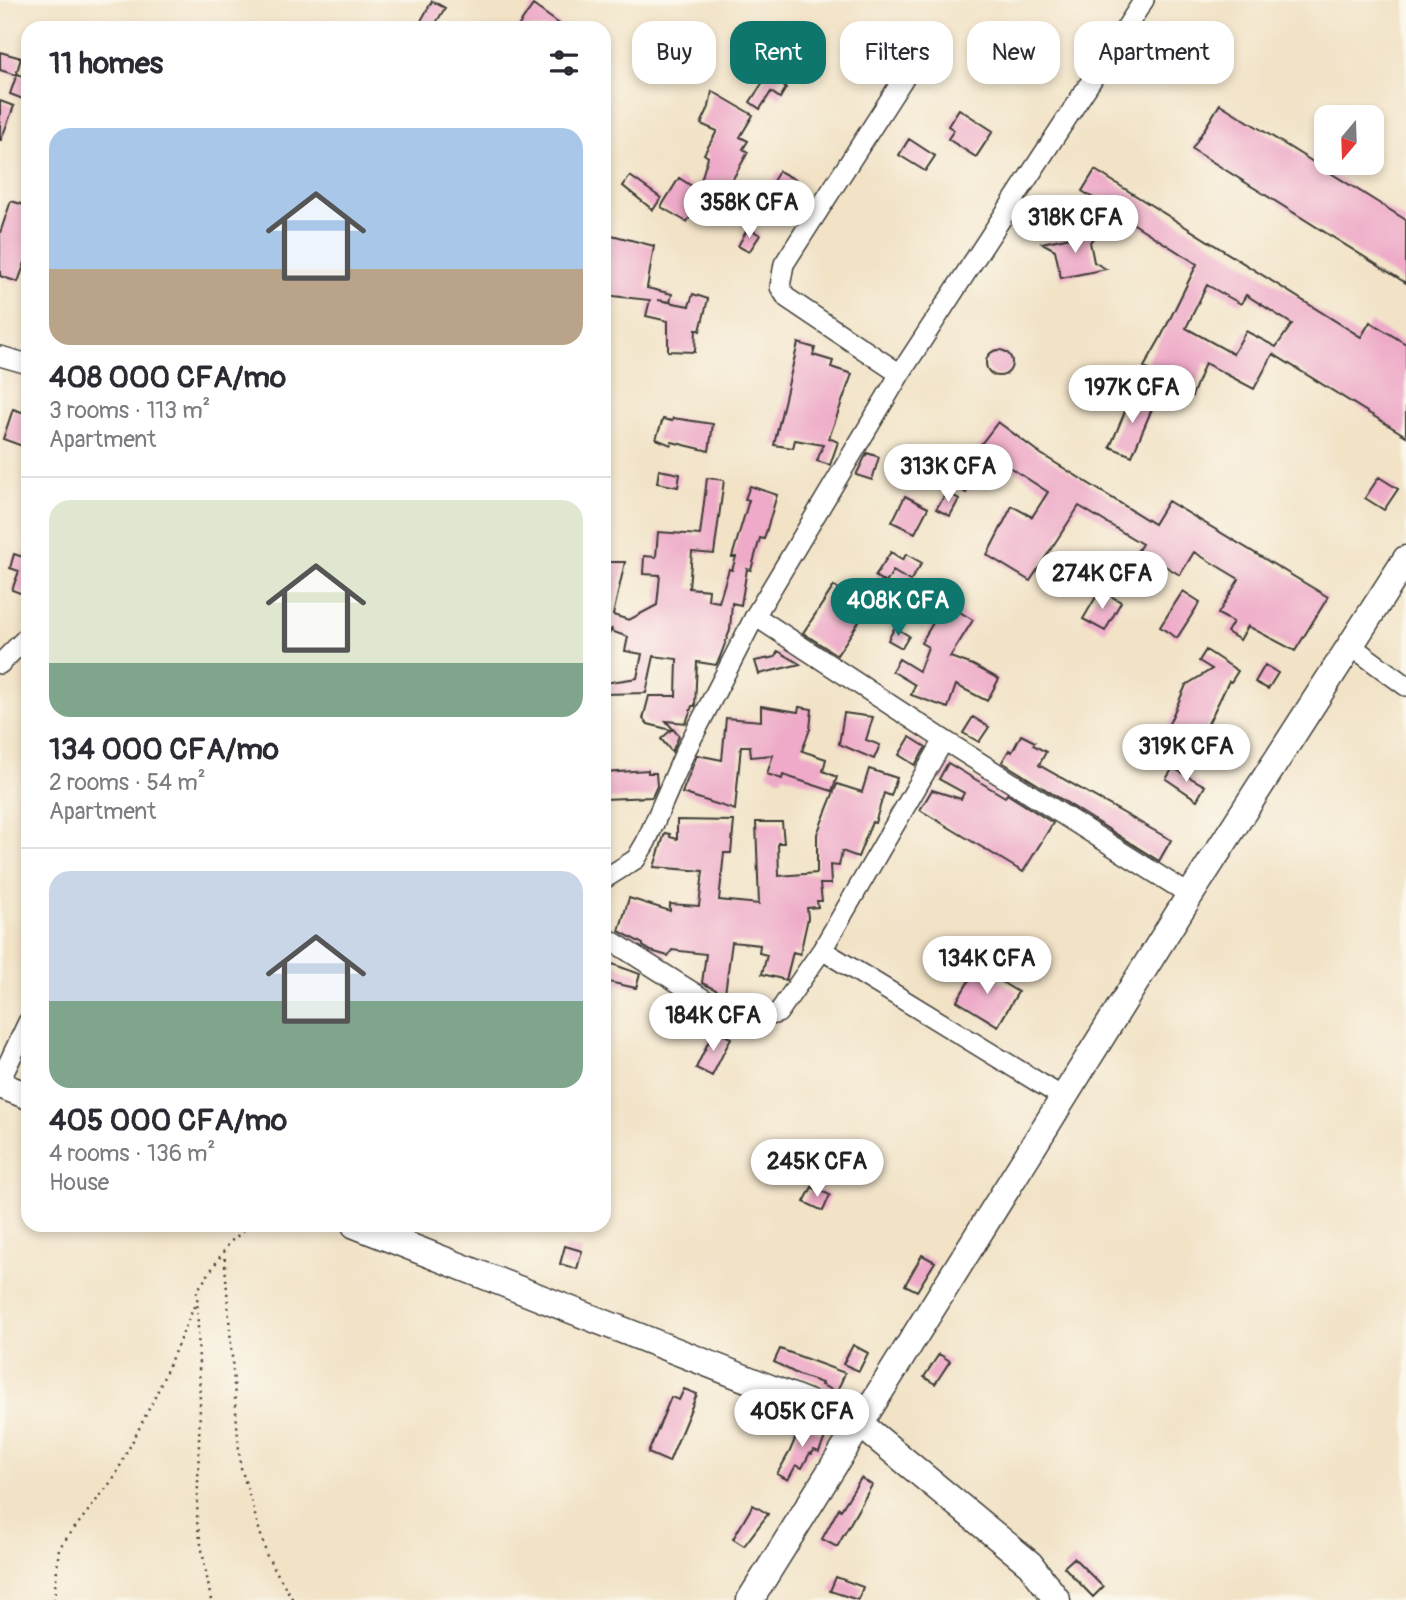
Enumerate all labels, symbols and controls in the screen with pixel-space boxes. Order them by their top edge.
chip: Buy [632,21,716,84]
chip: Rent [730,21,826,84]
chip: Filters [840,21,953,84]
chip: New [967,21,1060,84]
chip: Apartment [1074,21,1234,84]
icon: filters [545,44,583,82]
text: 11 homes [49,45,163,82]
north arrow [1314,105,1384,175]
map controls [1314,105,1384,175]
icon: home [253,173,379,299]
pin: 358K CFA [677,180,821,240]
text: 358K CFA [700,188,798,217]
pin: 318K CFA [1003,196,1147,255]
text: 318K CFA [1027,203,1123,232]
text: 408 000 CFA/mo [49,359,286,396]
pin: 197K CFA [1060,366,1204,425]
text: 197K CFA [1085,373,1179,402]
text: 3 rooms · 113 m² [49,396,210,425]
text: Apartment [49,425,156,454]
pin: 313K CFA [876,444,1020,504]
text: 313K CFA [900,452,996,481]
icon: home [253,545,379,671]
pin: 274K CFA [1030,552,1174,611]
text: 274K CFA [1052,559,1152,588]
pin: 408K CFA [826,578,970,638]
text: 408K CFA [847,586,949,615]
pin: 319K CFA [1114,724,1258,784]
text: 134 000 CFA/mo [49,731,279,768]
text: 319K CFA [1138,732,1234,761]
text: 2 rooms · 54 m² [49,768,206,797]
text: Apartment [49,797,156,826]
icon: home [253,916,379,1042]
pin: 134K CFA [915,936,1059,996]
text: 134K CFA [939,944,1036,973]
pin: 184K CFA [641,993,785,1053]
text: 184K CFA [665,1001,761,1030]
text: 405 000 CFA/mo [49,1102,287,1139]
text: 4 rooms · 136 m² [49,1139,215,1168]
pin: 245K CFA [745,1140,889,1199]
text: 245K CFA [767,1147,867,1176]
text: House [49,1168,109,1197]
pin: 405K CFA [730,1390,874,1449]
text: 405K CFA [750,1397,854,1426]

